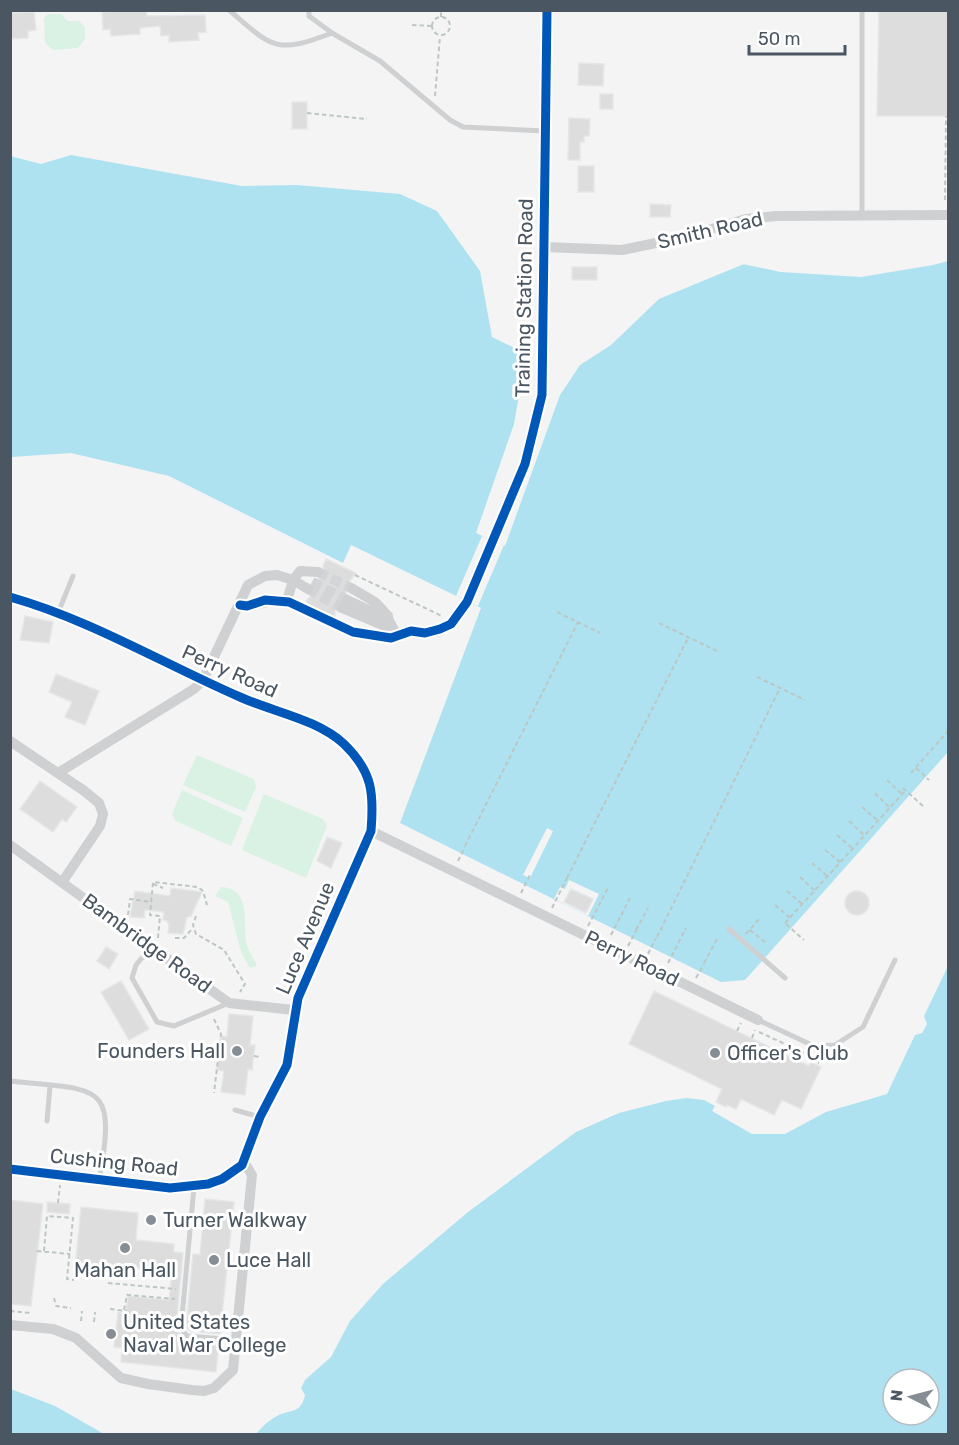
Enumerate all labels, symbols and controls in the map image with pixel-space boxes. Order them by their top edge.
scale bar [749,18,845,56]
text: 50 m [758,28,801,50]
street label: Training Station Road [510,198,538,398]
street label: Smith Road [655,206,765,254]
street label: Perry Road [179,639,281,703]
street label: Luce Avenue [271,878,339,998]
street label: Bambridge Road [78,888,216,998]
street label: Perry Road [581,925,683,991]
place label: Founders Hall [97,1039,225,1063]
place label: Officer's Club [727,1041,849,1065]
marker: Founders Hall [230,1044,244,1058]
marker: Officer's Club [708,1046,722,1060]
street label: Cushing Road [49,1143,179,1181]
place label: Turner Walkway [163,1208,307,1232]
marker: Turner Walkway [144,1213,158,1227]
marker: Mahan Hall [118,1241,132,1255]
place label: Luce Hall [226,1248,311,1272]
marker: Luce Hall [207,1253,221,1267]
place label: Mahan Hall [74,1258,176,1282]
place label: United States Naval War College [123,1310,286,1357]
marker: United States Naval War College [104,1327,118,1341]
north arrow [881,1367,941,1427]
text: N [887,1389,907,1402]

